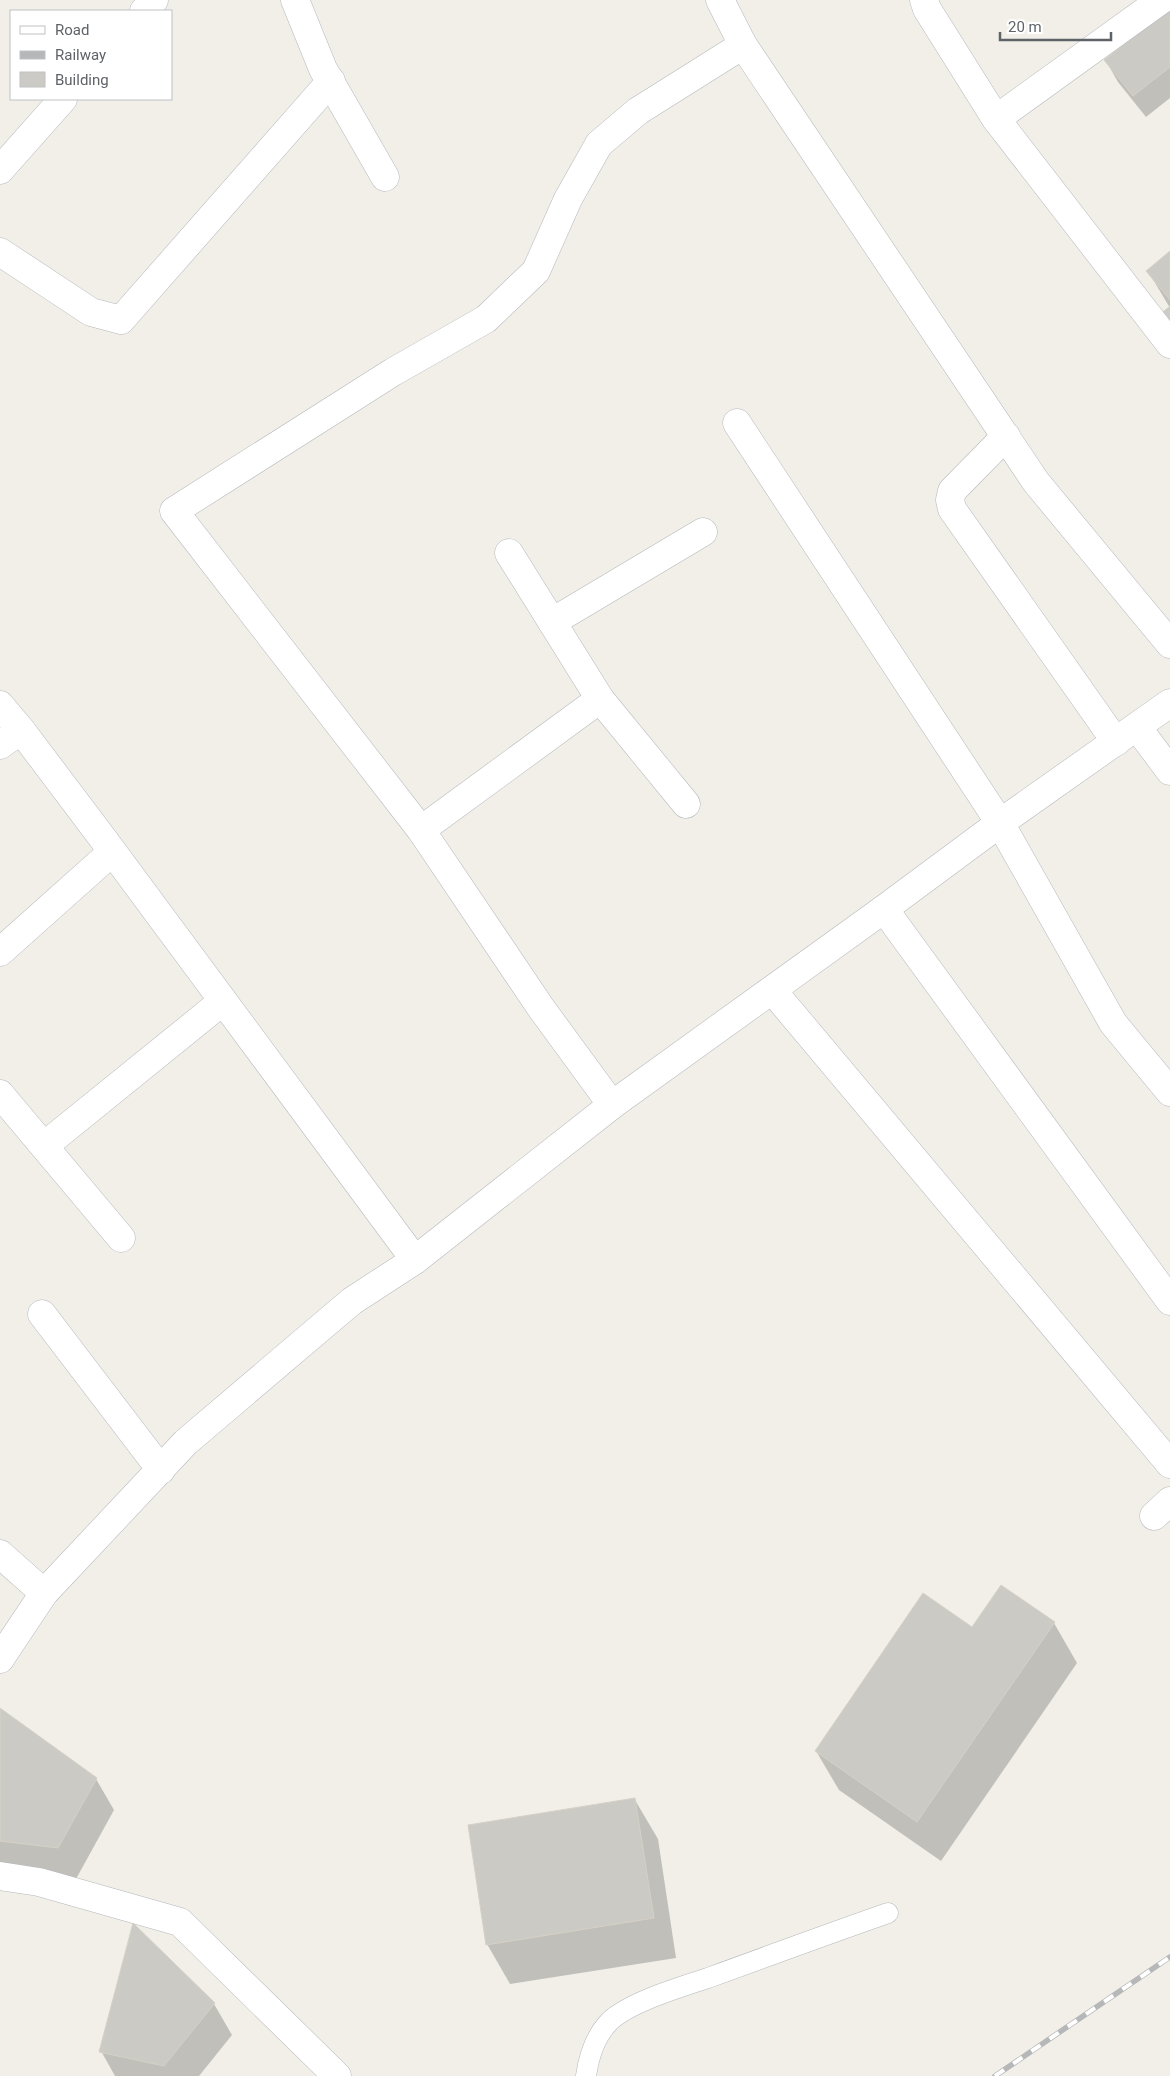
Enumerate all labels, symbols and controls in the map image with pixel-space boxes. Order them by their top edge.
legend [10,10,172,100]
scale bar [1000,10,1111,42]
text: 20 m [1008,18,1042,36]
text: Road [55,21,89,39]
text: Railway [55,46,106,64]
text: Building [55,71,109,89]

